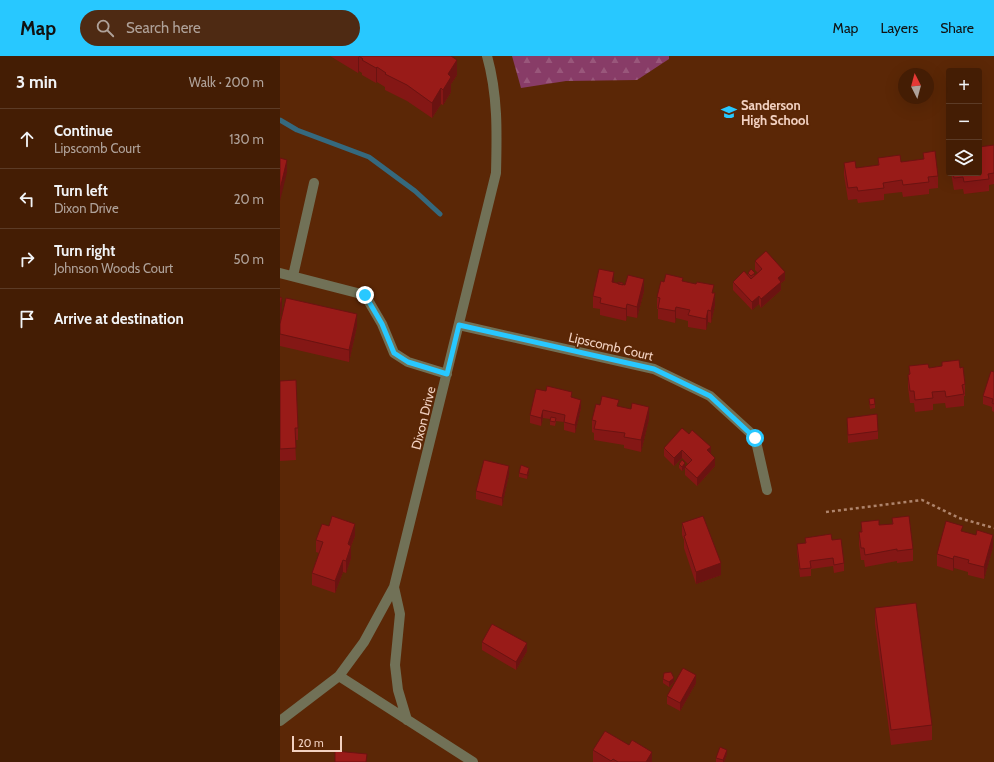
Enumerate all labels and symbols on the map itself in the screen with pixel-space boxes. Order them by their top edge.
north arrow [898,68,934,104]
place label: Sanderson High School [741,97,810,128]
school or university icon: Sanderson High School [720,103,738,121]
route end [356,286,374,304]
street label: Lipscomb Court [567,328,656,364]
street label: Dixon Drive [407,384,439,451]
route start [746,429,764,447]
scale bar [292,734,342,753]

